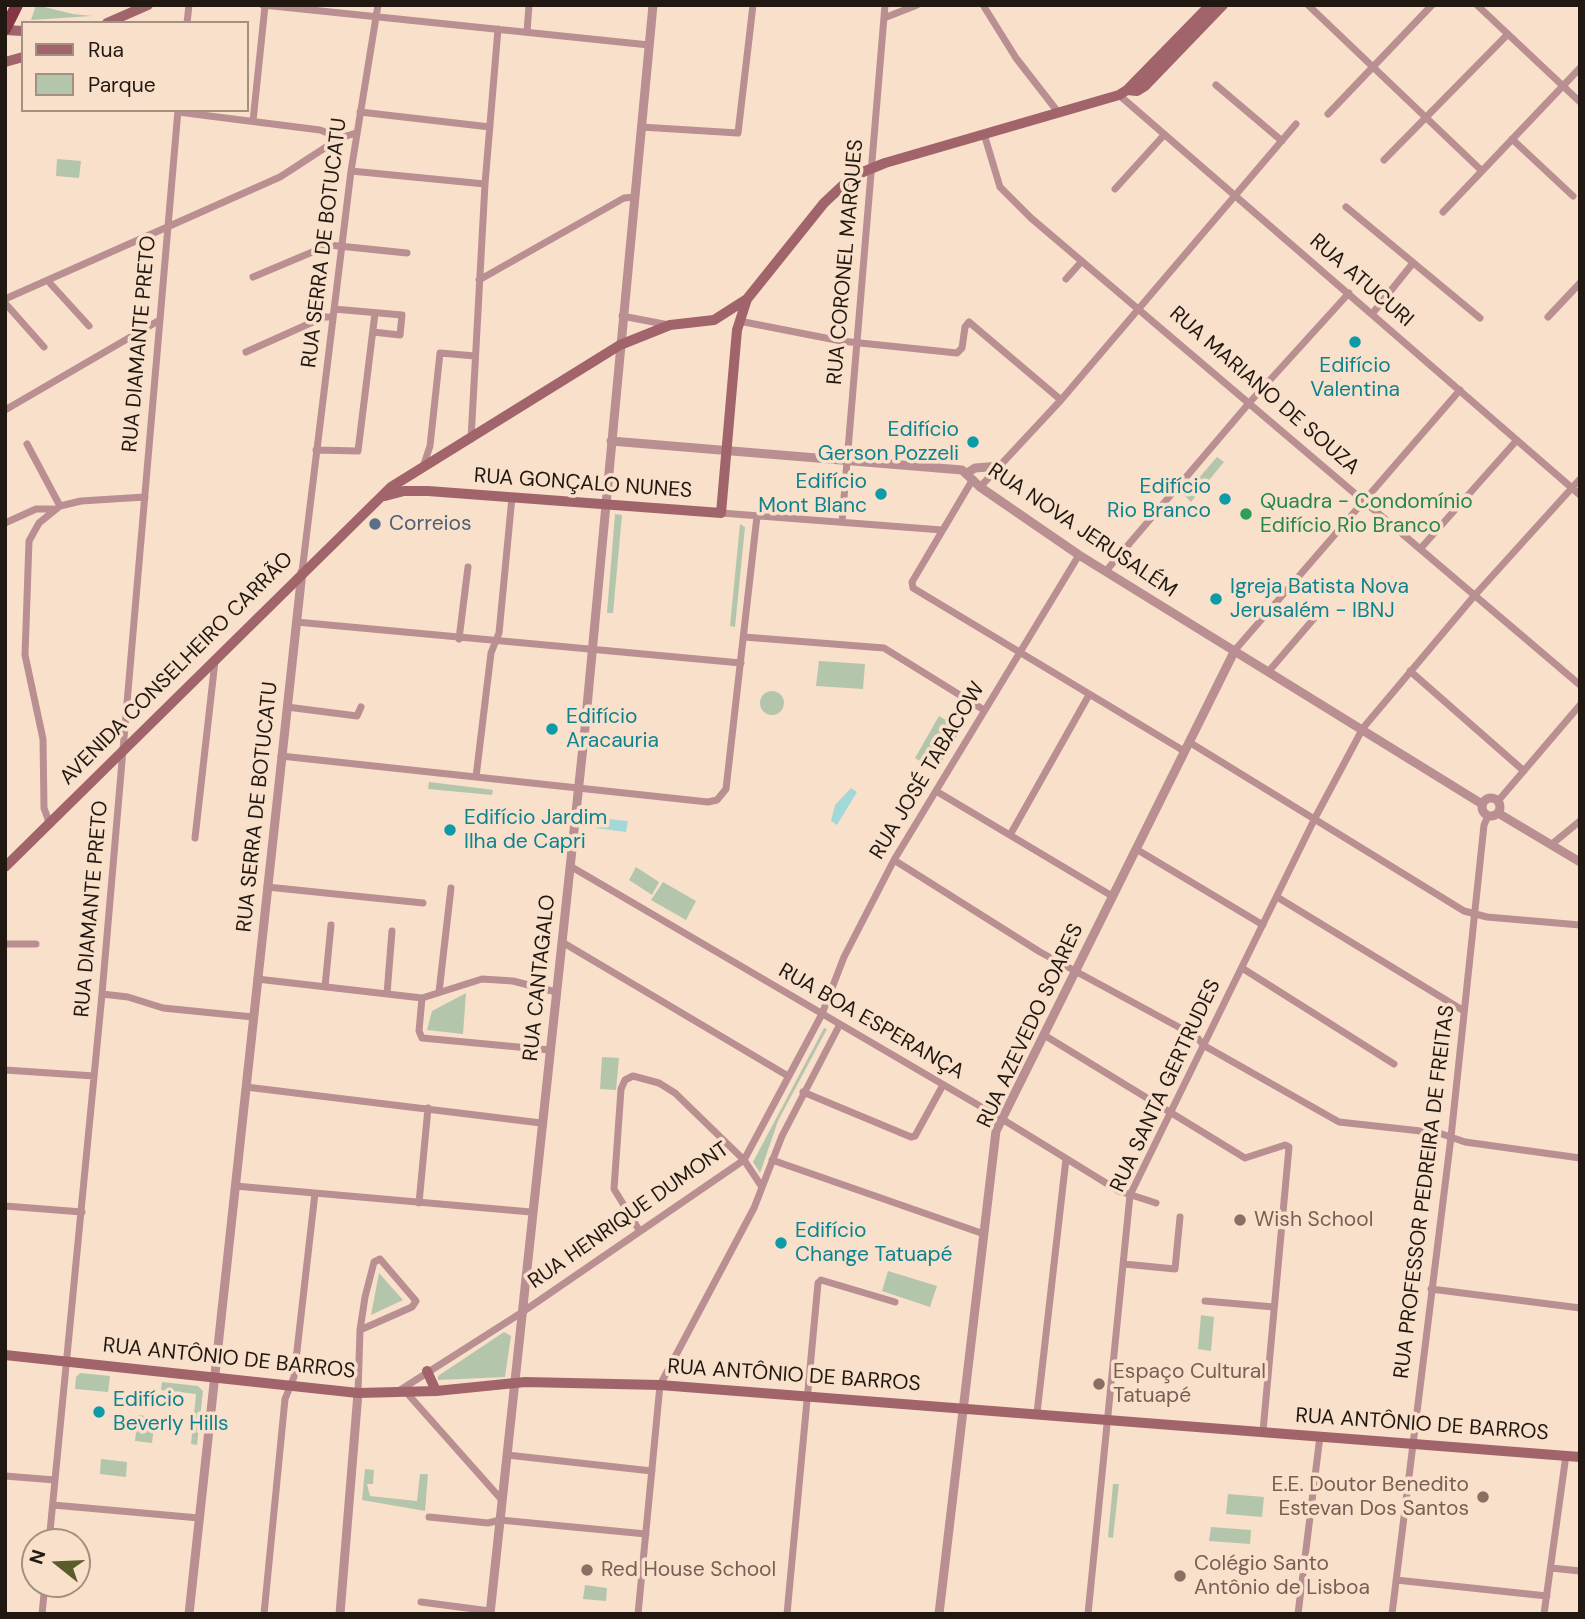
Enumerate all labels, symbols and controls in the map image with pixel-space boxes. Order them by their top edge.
legend [21,21,248,112]
text: Rua [88,36,124,64]
text: Parque [88,71,156,99]
street label: RUA SERRA DE BOTUCATU [297,117,353,369]
street label: RUA CORONEL MARQUES [823,138,869,386]
street label: RUA ATUCURI [1304,229,1418,333]
street label: RUA DIAMANTE PRETO [118,235,162,453]
street label: RUA MARIANO DE SOUZA [1164,302,1364,480]
marker: Edifício Valentina [1347,334,1363,350]
place label: Edifício Valentina [1310,353,1400,403]
place label: Edifício Gerson Pozzeli [818,417,959,467]
marker: Edifício Gerson Pozzeli [965,434,981,450]
street label: RUA NOVA JERUSALÉM [983,458,1181,604]
street label: RUA GONÇALO NUNES [473,464,693,504]
place label: Edifício Mont Blanc [758,469,867,519]
place label: Edifício Rio Branco [1107,474,1211,524]
marker: Edifício Mont Blanc [873,486,889,502]
place label: Quadra - Condomínio Edifício Rio Branco [1260,489,1473,539]
marker: Edifício Rio Branco [1217,491,1233,507]
marker: Quadra - Condomínio Edifício Rio Branco [1238,506,1254,522]
place label: Correios [389,511,472,537]
marker: Correios [367,516,383,532]
street label: AVENIDA CONSELHEIRO CARRÃO [55,547,299,791]
place label: Igreja Batista Nova Jerusalém - IBNJ [1230,574,1409,624]
marker: Igreja Batista Nova Jerusalém - IBNJ [1208,591,1224,607]
street label: RUA JOSÉ TABACOW [865,678,991,864]
street label: RUA SERRA DE BOTUCATU [232,680,284,934]
place label: Edifício Aracauria [566,704,659,754]
marker: Edifício Aracauria [544,721,560,737]
street label: RUA DIAMANTE PRETO [70,800,114,1018]
place label: Edifício Jardim Ilha de Capri [464,805,607,855]
marker: Edifício Jardim Ilha de Capri [442,822,458,838]
street label: RUA CANTAGALO [519,893,561,1063]
street label: RUA AZEVEDO SOARES [973,920,1089,1132]
street label: RUA BOA ESPERANÇA [774,959,968,1085]
street label: RUA SANTA GERTRUDES [1106,975,1226,1197]
street label: RUA PROFESSOR PEDREIRA DE FREITAS [1390,1004,1460,1380]
street label: RUA HENRIQUE DUMONT [524,1137,734,1295]
place label: Wish School [1254,1207,1373,1233]
marker: Wish School [1232,1212,1248,1228]
place label: Edifício Change Tatuapé [795,1218,953,1268]
marker: Edifício Change Tatuapé [773,1235,789,1251]
street label: RUA ANTÔNIO DE BARROS [101,1333,357,1385]
street label: RUA ANTÔNIO DE BARROS [667,1355,921,1397]
place label: Espaço Cultural Tatuapé [1113,1359,1266,1409]
marker: Espaço Cultural Tatuapé [1091,1376,1107,1392]
place label: Edifício Beverly Hills [113,1387,229,1437]
marker: Edifício Beverly Hills [91,1404,107,1420]
street label: RUA ANTÔNIO DE BARROS [1295,1404,1549,1446]
place label: E.E. Doutor Benedito Estevan Dos Santos [1272,1472,1469,1522]
marker: E.E. Doutor Benedito Estevan Dos Santos [1475,1489,1491,1505]
north arrow [21,1528,91,1598]
text: N [23,1547,51,1567]
place label: Colégio Santo Antônio de Lisboa [1194,1551,1370,1601]
place label: Red House School [601,1557,776,1583]
marker: Red House School [579,1562,595,1578]
marker: Colégio Santo Antônio de Lisboa [1172,1568,1188,1584]

